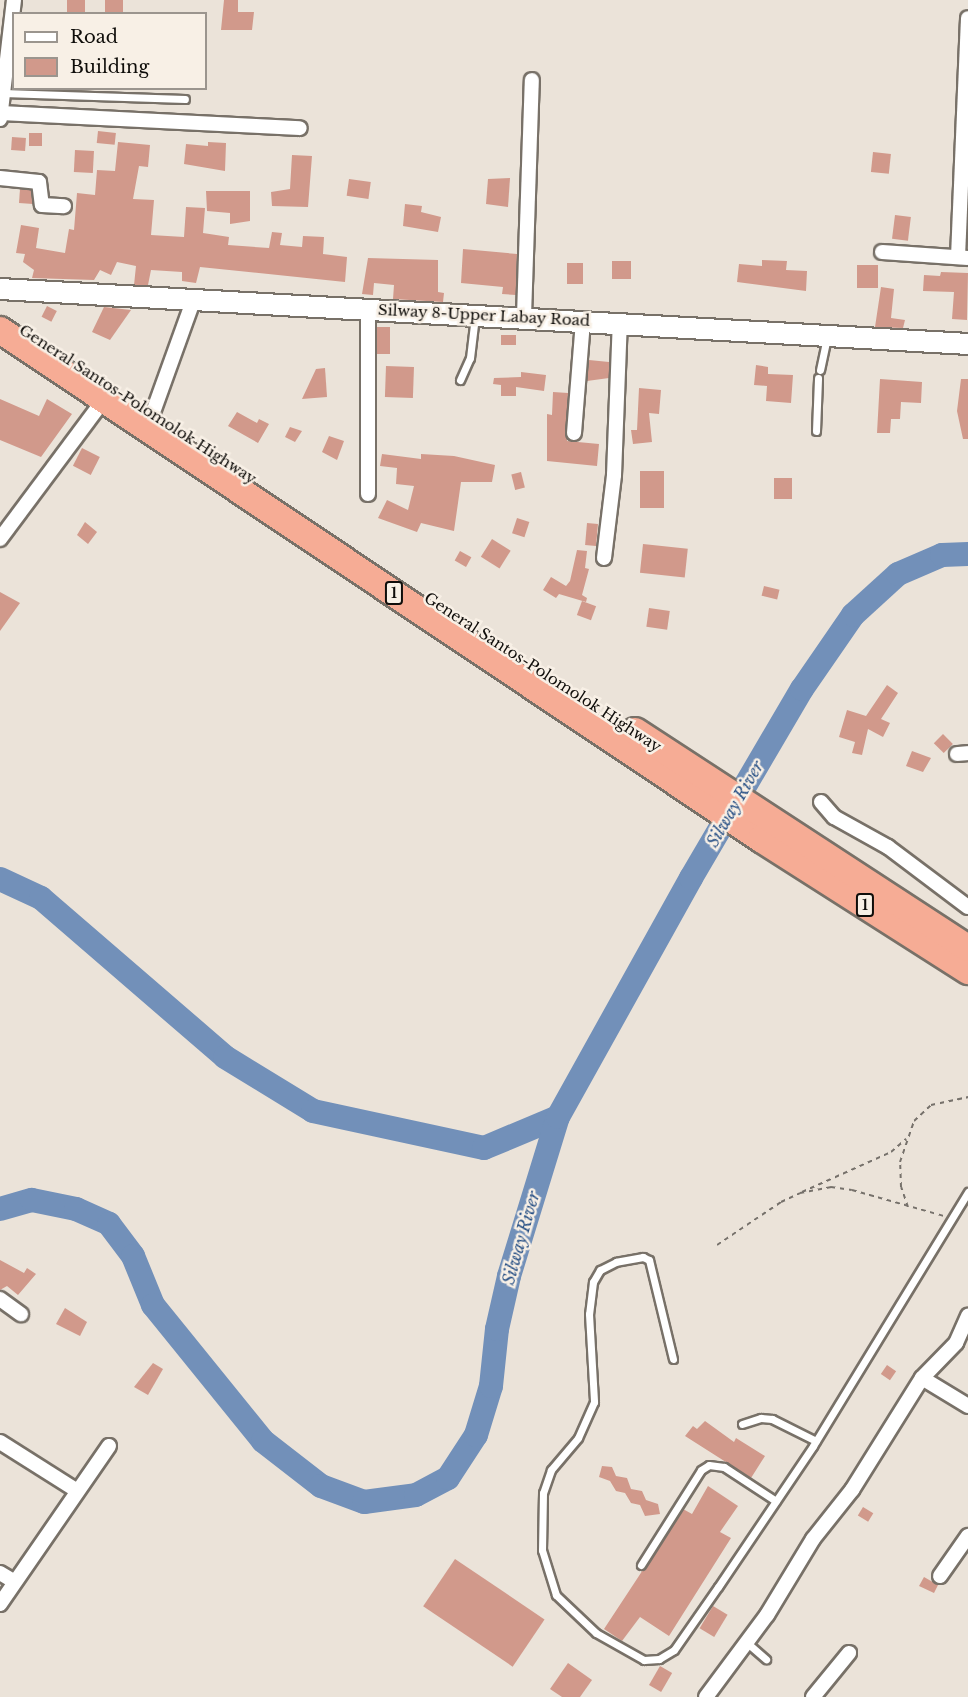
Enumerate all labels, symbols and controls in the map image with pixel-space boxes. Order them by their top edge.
legend [12,12,207,90]
text: Road [70,26,118,48]
text: Building [70,56,149,78]
street label: Silway 8-Upper Labay Road [377,300,591,330]
street label: General Santos-Polomolok Highway [16,320,260,488]
road number: 1 [384,582,404,604]
street label: General Santos-Polomolok Highway [421,588,665,756]
water label: Silway River [703,758,767,850]
road number: 1 [854,894,876,916]
water label: Silway River [499,1189,543,1287]

